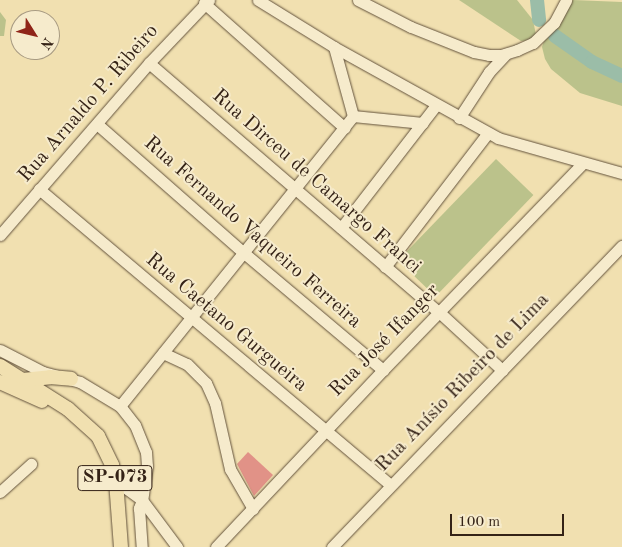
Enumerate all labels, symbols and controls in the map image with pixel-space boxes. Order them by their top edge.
north arrow [10,10,60,60]
street label: Rua Arnaldo P. Ribeiro [14,20,164,188]
text: N [38,35,55,52]
street label: Rua Dirceu de Camargo Franci [207,85,425,279]
street label: Rua Fernando Vaqueiro Ferreira [138,132,366,334]
street label: Rua Caetano Gurgueira [140,248,312,398]
street label: Rua José Ifanger [325,279,445,403]
street label: Rua Anísio Ribeiro de Lima [371,288,555,478]
road number: SP-073 [76,462,154,494]
scale bar [452,504,566,536]
text: 100 m [458,515,500,530]

